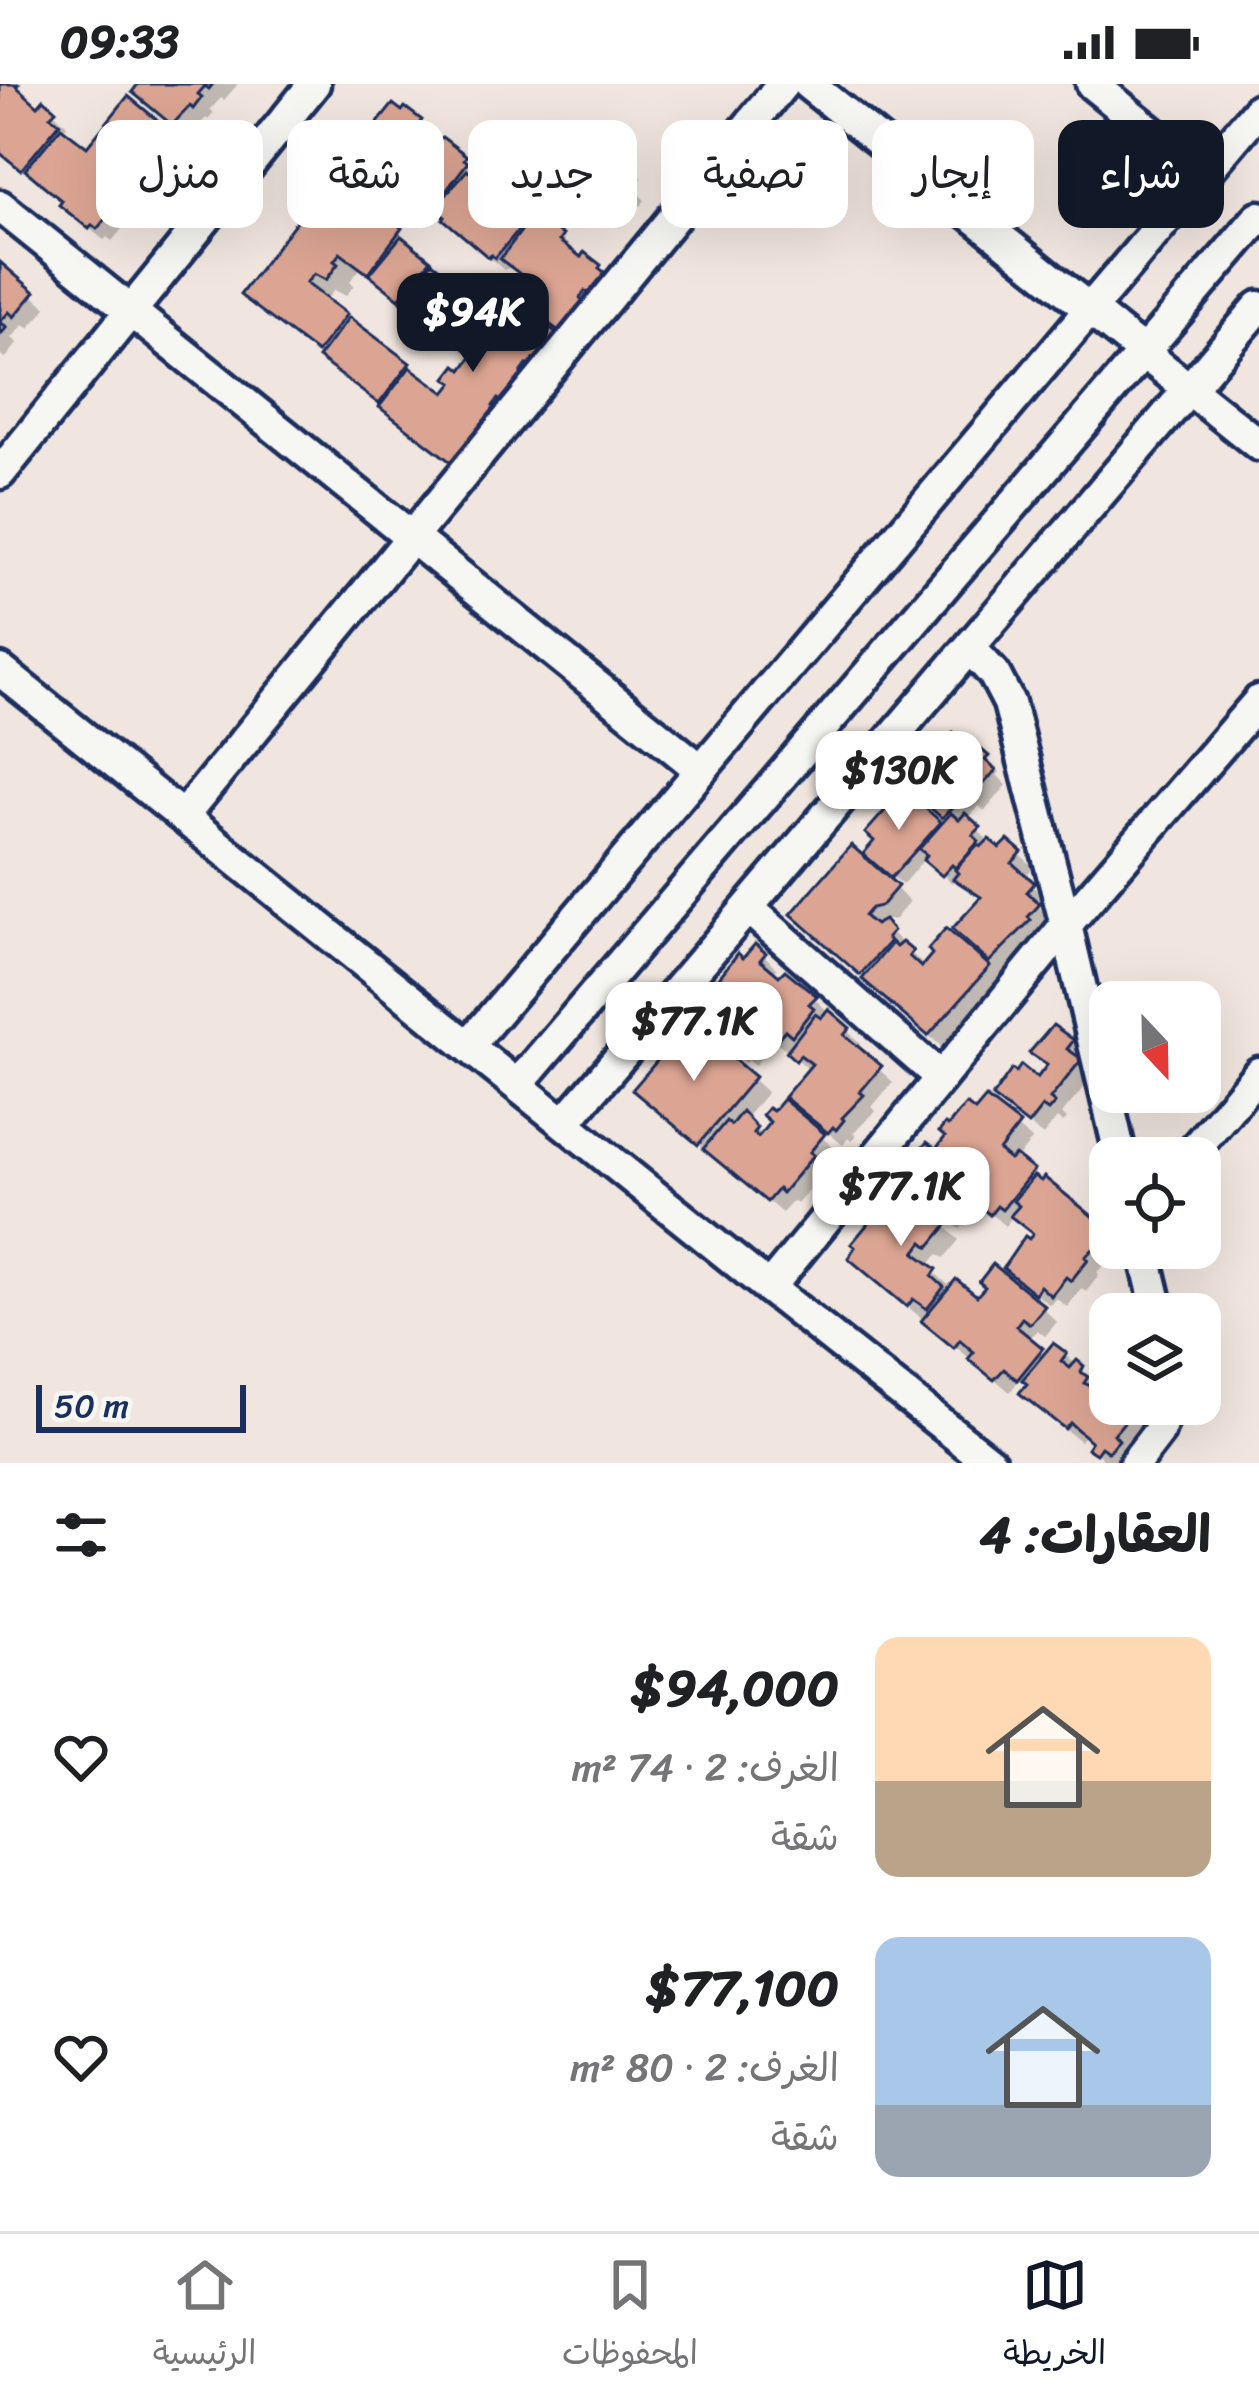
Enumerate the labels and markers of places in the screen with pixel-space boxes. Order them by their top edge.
pin: $94K [402,273,544,375]
pin: $130K [815,731,983,833]
pin: $77.1K [596,982,792,1084]
pin: $77.1K [803,1147,999,1249]

